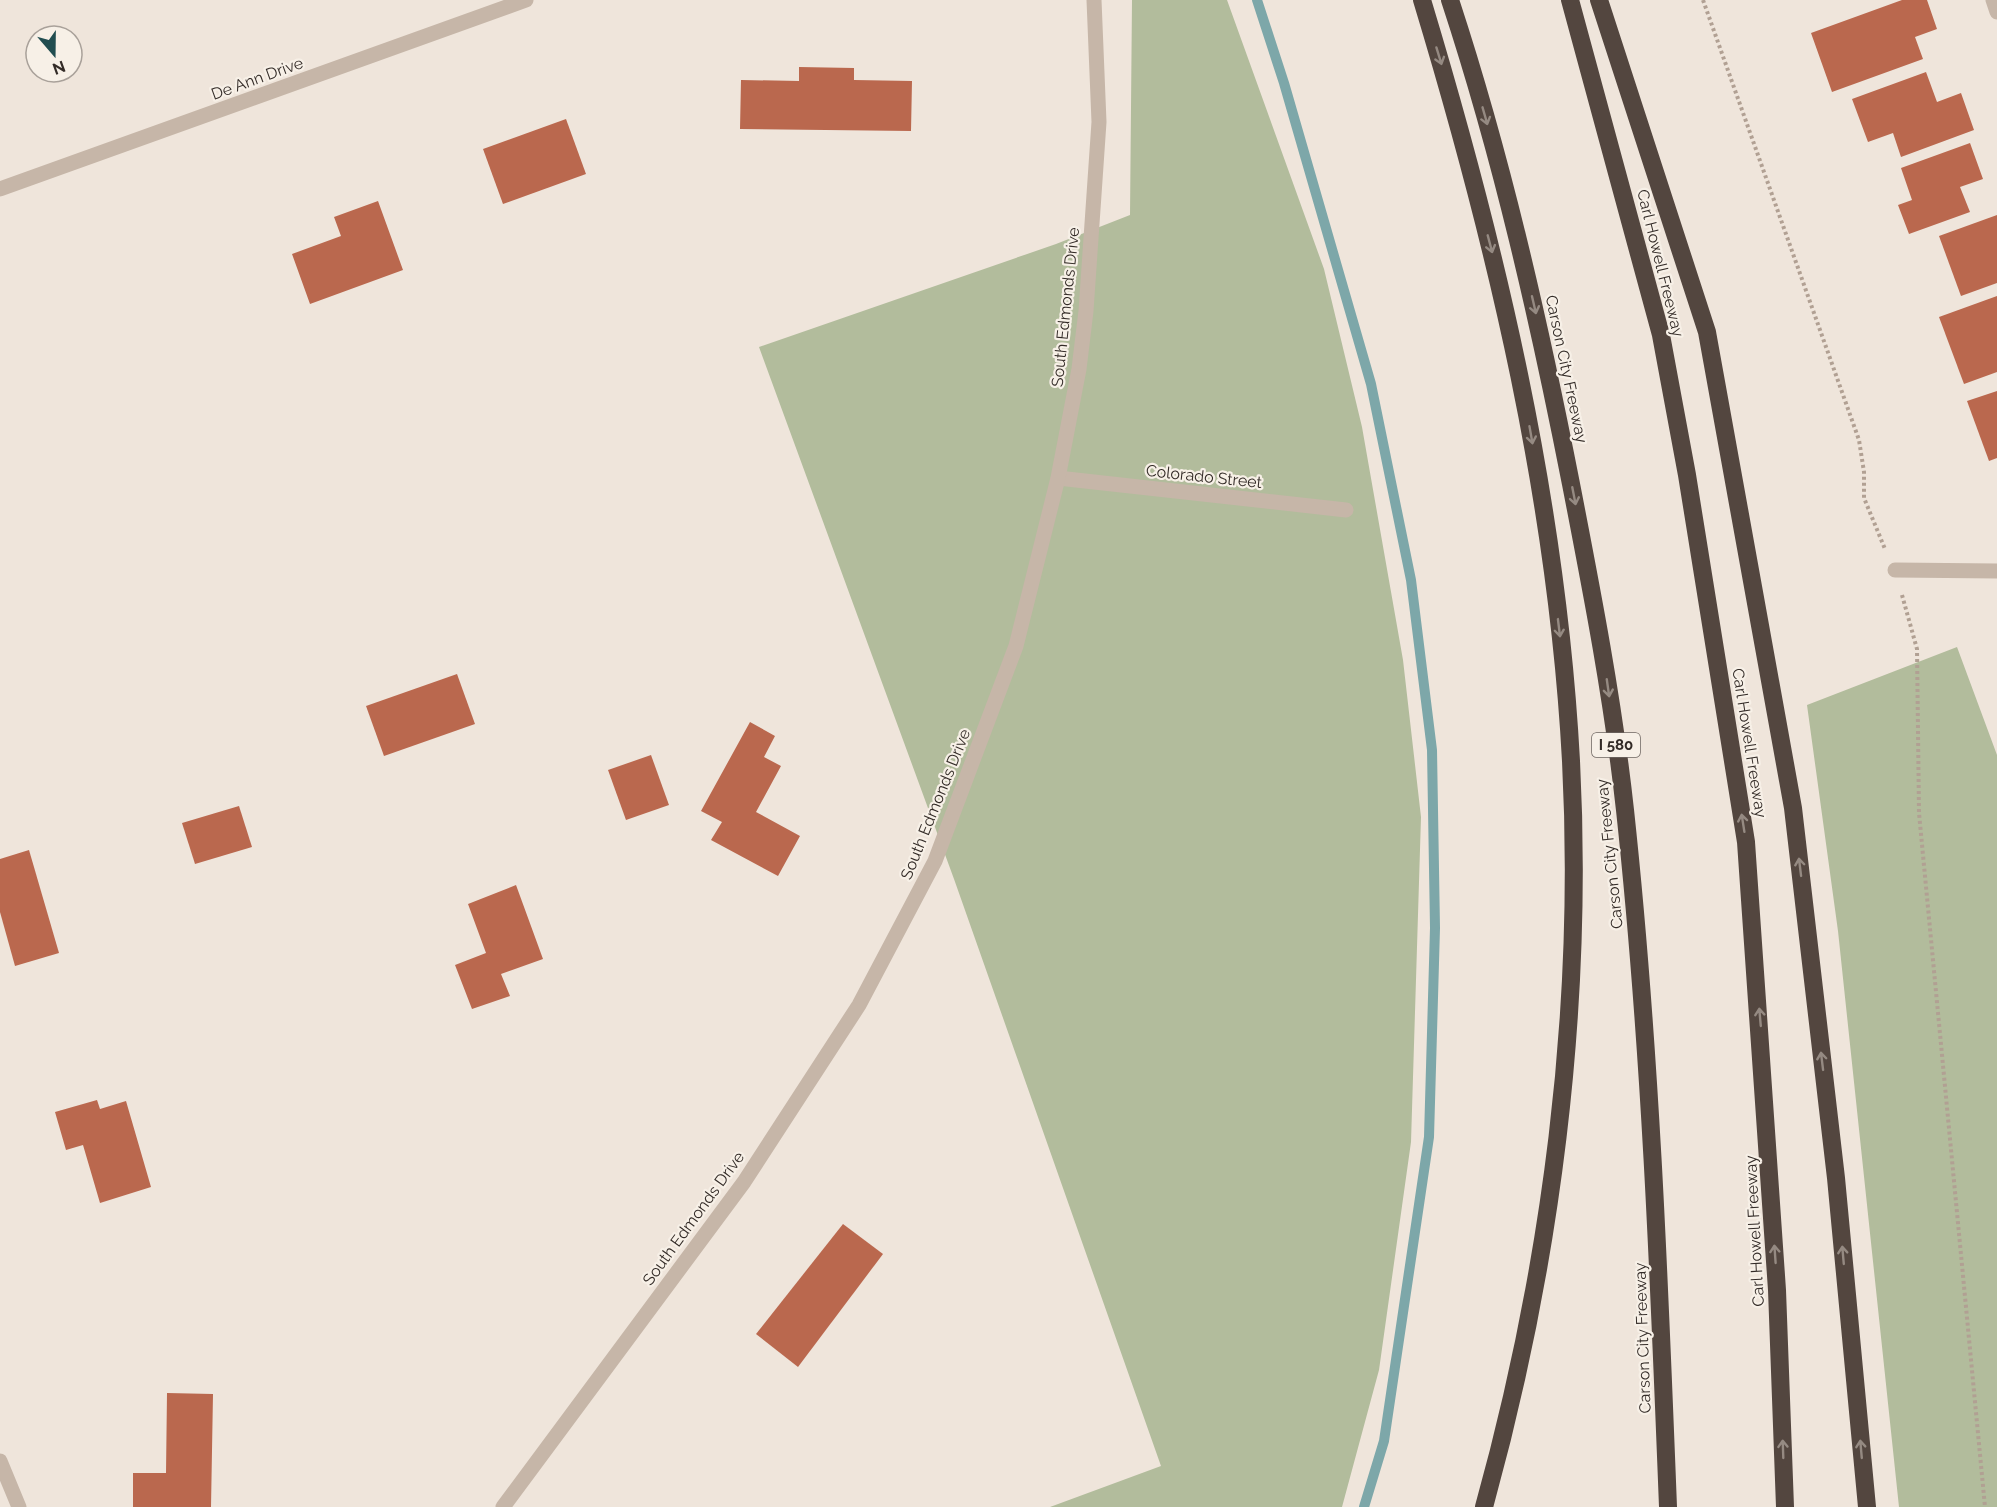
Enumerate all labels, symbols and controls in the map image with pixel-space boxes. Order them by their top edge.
north arrow [24,24,84,84]
one-way arrow [1434,46,1445,65]
street label: De Ann Drive [209,53,306,104]
text: N [50,57,68,79]
one-way arrow [1480,107,1491,126]
street label: Carl Howell Freeway [1633,187,1688,339]
street label: South Edmonds Drive [1048,226,1083,388]
one-way arrow [1485,234,1497,253]
street label: Carson City Freeway [1542,293,1592,445]
one-way arrow [1528,295,1540,314]
one-way arrow [1526,424,1537,444]
street label: Colorado Street [1145,461,1264,492]
one-way arrow [1569,486,1580,505]
one-way arrow [1554,617,1565,637]
street label: Carl Howell Freeway [1728,667,1771,820]
one-way arrow [1602,678,1613,697]
street label: South Edmonds Drive [897,726,974,882]
road number: I 580 [1592,733,1640,757]
street label: Carson City Freeway [1592,778,1627,930]
one-way arrow [1737,814,1748,833]
one-way arrow [1794,858,1805,877]
one-way arrow [1754,1008,1765,1028]
one-way arrow [1816,1051,1827,1071]
street label: South Edmonds Drive [639,1148,748,1289]
street label: Carl Howell Freeway [1741,1155,1768,1307]
one-way arrow [1769,1244,1780,1264]
one-way arrow [1837,1245,1848,1265]
street label: Carson City Freeway [1630,1262,1655,1414]
one-way arrow [1778,1439,1789,1459]
one-way arrow [1855,1439,1866,1459]

